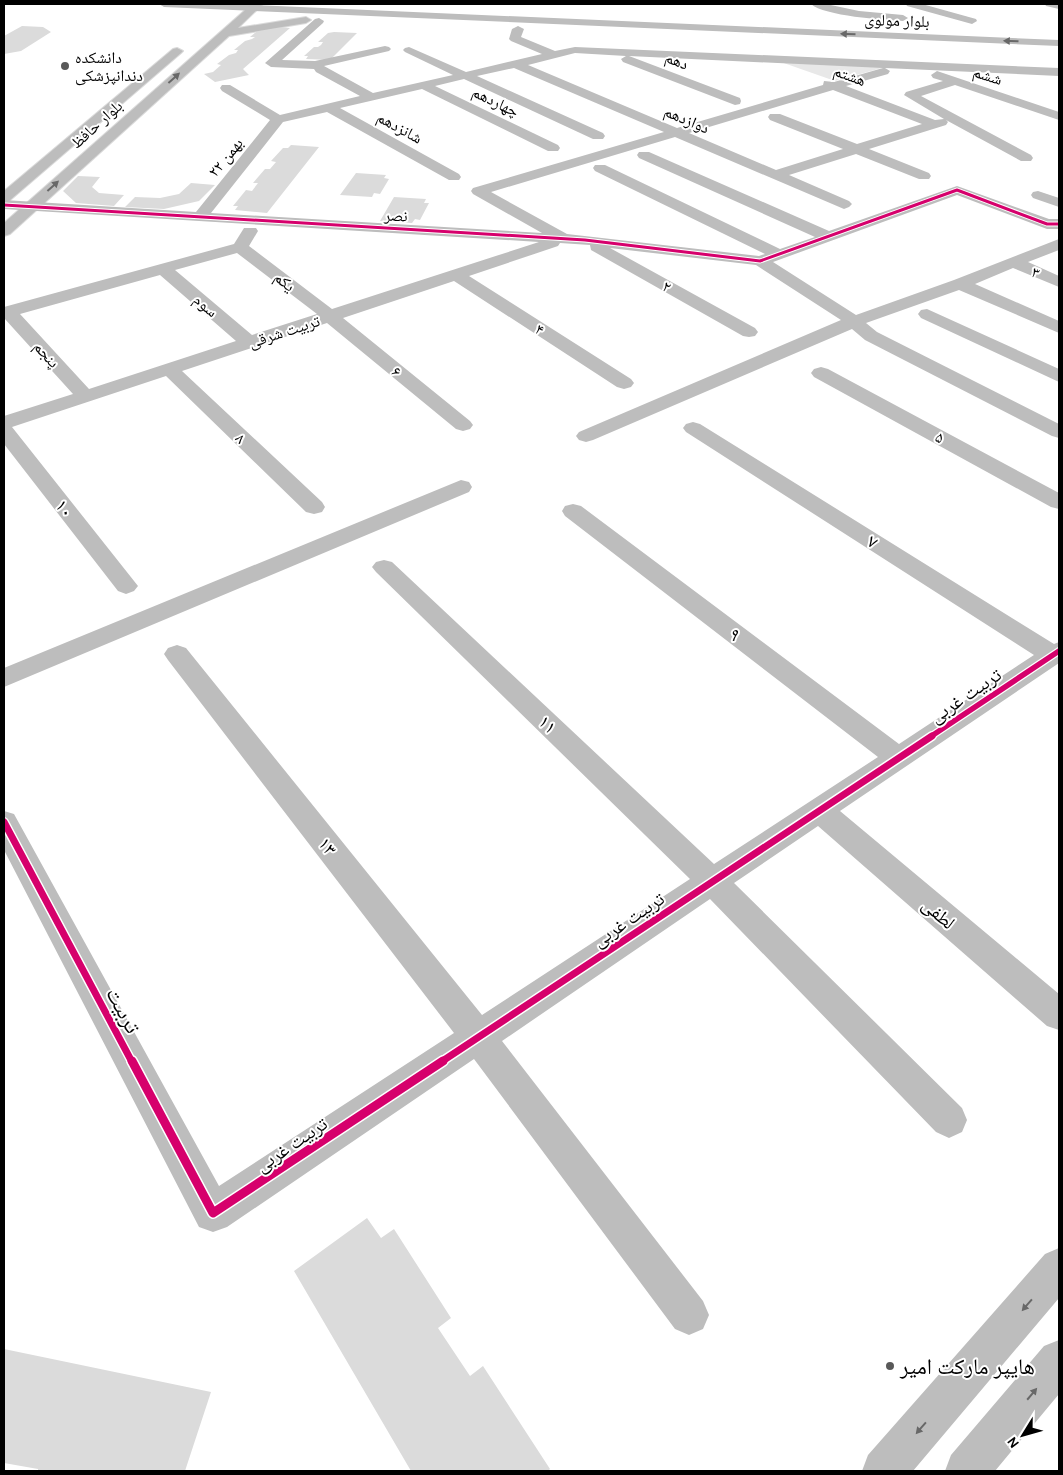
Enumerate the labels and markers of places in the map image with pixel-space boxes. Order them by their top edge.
place label: دانشکده دندانپزشکی [75,48,143,86]
marker: دانشکده دندانپزشکی [59,60,71,72]
place label: هایپر مارکت امیر [899,1354,1035,1380]
marker: هایپر مارکت امیر [884,1360,896,1372]

